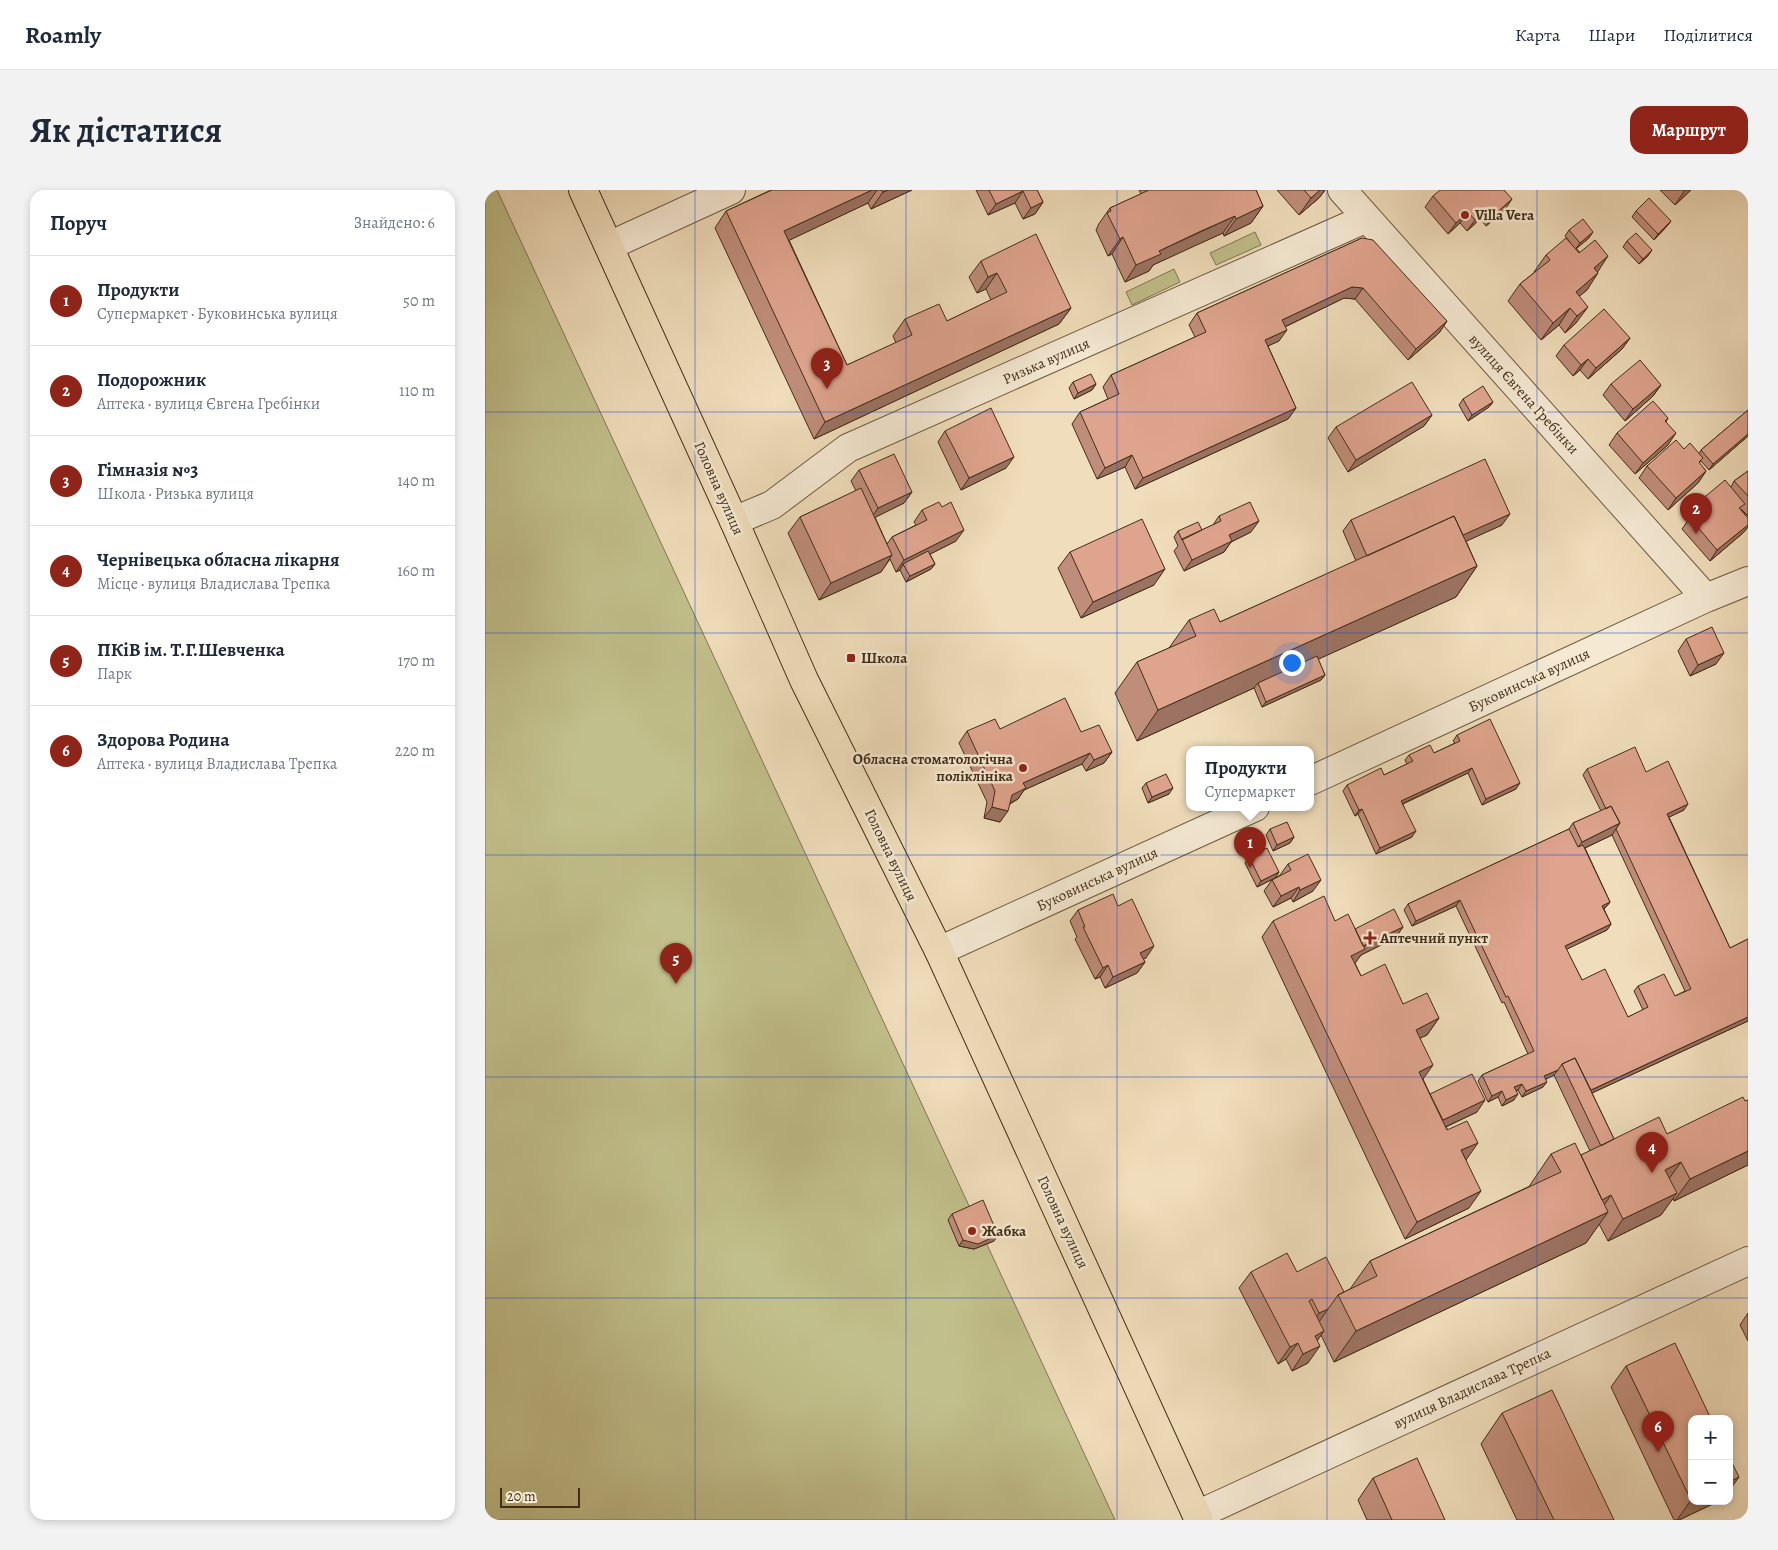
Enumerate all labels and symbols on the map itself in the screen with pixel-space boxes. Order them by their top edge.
place label: Villa Vera [1474,205,1535,225]
marker: Villa Vera [1459,209,1471,221]
street label: вулиця Євгена Гребінки [1465,330,1584,459]
street label: Ризька вулиця [999,333,1093,389]
pin: 3 [811,348,843,389]
street label: Головна вулиця [689,438,749,538]
pin: 2 [1680,493,1712,534]
street label: Буковинська вулиця [1465,643,1593,717]
place label: Школа [861,648,908,668]
your location [1279,650,1305,676]
marker: Школа [845,652,857,664]
place label: Обласна стоматологічна поліклініка [853,749,1014,786]
marker: Обласна стоматологічна поліклініка [1017,762,1029,774]
street label: Головна вулиця [860,805,922,905]
pin: 1 [1234,827,1266,868]
street label: Буковинська вулиця [1033,842,1161,916]
place label: Аптечний пункт [1379,928,1488,948]
marker: Аптечний пункт [1364,932,1376,944]
pin: 5 [660,943,692,984]
pin: 4 [1636,1132,1668,1173]
street label: Головна вулиця [1033,1172,1093,1272]
place label: Жабка [982,1221,1027,1241]
marker: Жабка [966,1225,978,1237]
street label: вулиця Владислава Трепка [1390,1343,1554,1433]
pin: 6 [1642,1411,1674,1452]
scale bar [500,1485,580,1508]

